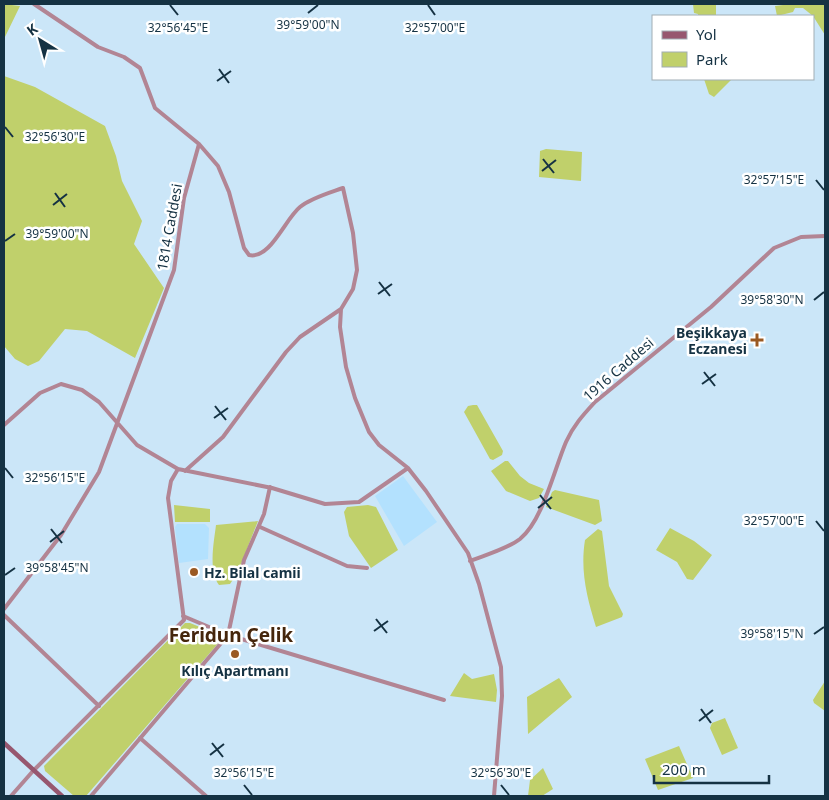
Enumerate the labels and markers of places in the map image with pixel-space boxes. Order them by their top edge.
place label: Beşikkaya Eczanesi [676,323,747,358]
marker: Beşikkaya Eczanesi [751,334,763,346]
place label: Hz. Bilal camii [204,563,301,582]
marker: Hz. Bilal camii [188,566,200,578]
marker: Kılıç Apartmanı [229,648,241,660]
place label: Kılıç Apartmanı [181,661,289,680]

